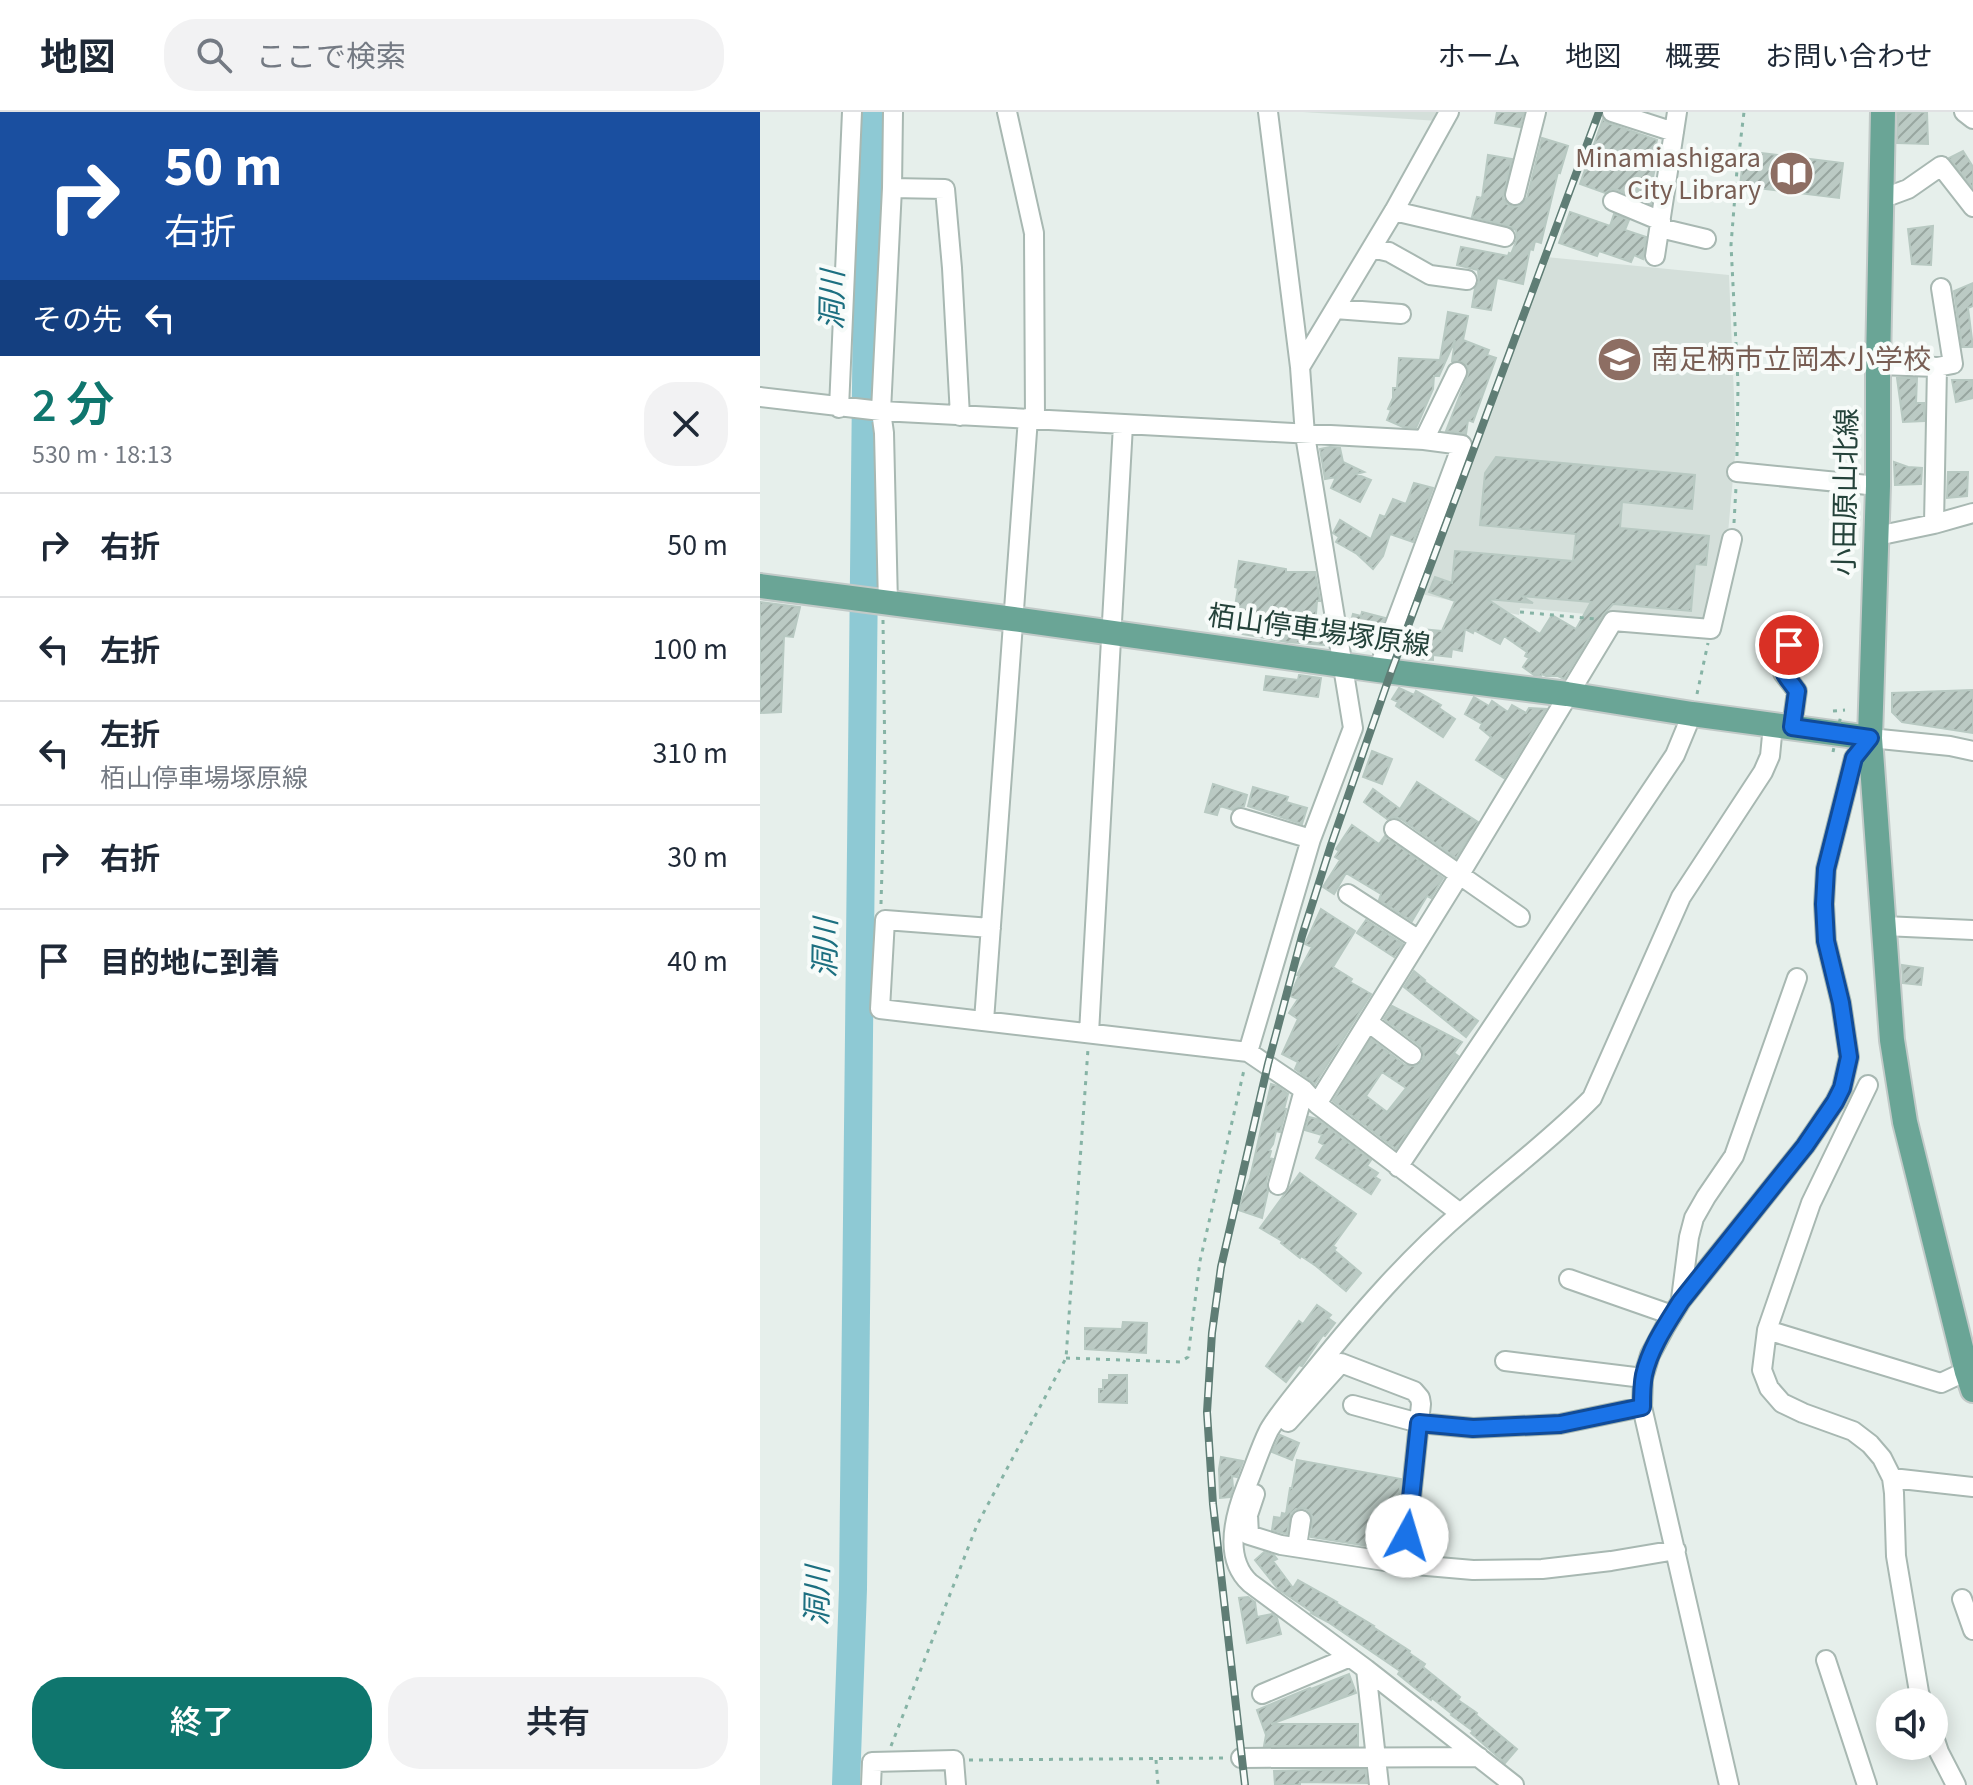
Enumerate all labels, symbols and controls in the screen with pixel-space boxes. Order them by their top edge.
search box [164,19,724,91]
text: 地図 [40,31,116,85]
icon: search [192,33,236,77]
text: ここで検索 [256,36,406,79]
text: ホーム [1438,37,1521,77]
text: 地図 [1565,37,1621,77]
text: 概要 [1665,37,1721,77]
text: お問い合わせ [1765,37,1933,77]
text: 50 m [164,128,282,207]
place label: Minamiashigara City Library [1575,138,1761,210]
icon: right [32,144,136,248]
library icon: Minamiashigara City Library [1768,150,1816,198]
text: 右折 [164,207,236,258]
water label: 洞川 [811,267,855,330]
icon: left [138,296,182,340]
text: その先 [32,299,122,342]
school or university icon: 南足柄市立岡本小学校 [1596,336,1644,384]
place label: 南足柄市立岡本小学校 [1651,340,1931,380]
text: 2 分 [32,372,114,440]
button: close [644,382,728,466]
street label: 小田原山北線 [1825,408,1867,576]
text: 530 m · 18:13 [32,436,173,473]
icon: right [32,523,76,567]
text: 50 m [667,524,728,567]
text: 右折 [100,526,160,569]
street label: 栢山停車場塚原線 [1205,596,1433,666]
pin [1755,611,1823,679]
icon: arrive [1767,623,1811,667]
icon: left [32,627,76,671]
text: 100 m [652,628,728,671]
text: 左折 [100,630,160,673]
text: 左折 [100,714,160,757]
icon: left [32,731,76,775]
text: 310 m [652,732,728,775]
text: 栢山停車場塚原線 [100,760,308,797]
icon: right [32,835,76,879]
text: 30 m [667,836,728,879]
text: 右折 [100,838,160,881]
water label: 洞川 [804,915,848,978]
icon: arrive [32,939,76,983]
text: 40 m [667,940,728,983]
text: 目的地に到着 [100,942,280,985]
position arrow [1365,1494,1449,1578]
water label: 洞川 [796,1563,840,1626]
button: 終了 [32,1677,372,1769]
button: 共有 [388,1677,728,1769]
map controls [1876,1688,1948,1760]
button: sound [1876,1688,1948,1760]

